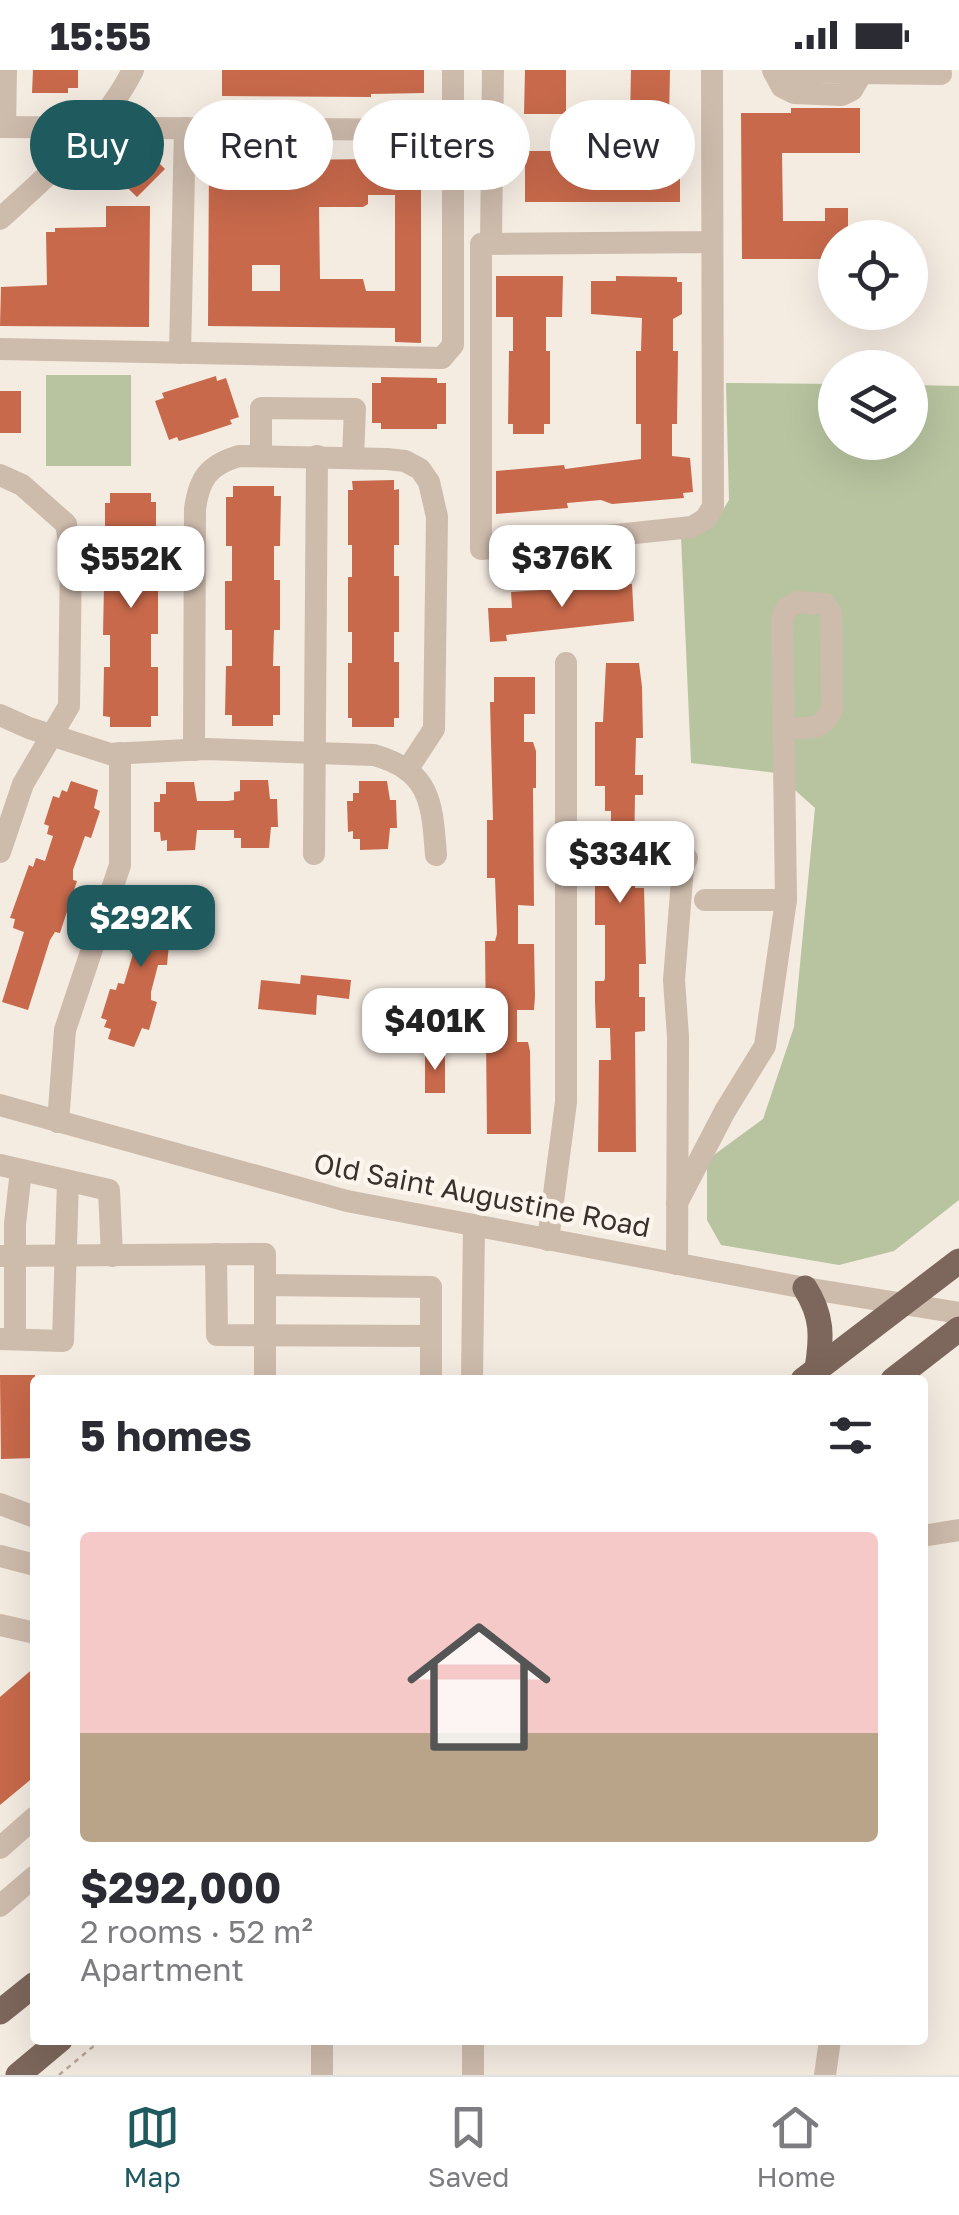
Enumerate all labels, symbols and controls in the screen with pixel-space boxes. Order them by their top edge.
text: 15:55 [50,13,151,58]
chip: Buy [30,100,164,190]
chip: Rent [184,100,333,190]
chip: Filters [353,100,530,190]
chip: New [550,100,695,190]
map controls [818,220,928,460]
button: locate [818,220,928,330]
button: layers [818,350,928,460]
pin: $376K [492,525,632,610]
pin: $552K [61,526,201,611]
text: $376K [511,538,613,576]
text: $552K [79,539,183,577]
pin: $334K [550,821,690,906]
text: $334K [568,834,672,872]
pin: $292K [71,885,211,970]
text: $292K [89,898,193,936]
pin: $401K [365,988,505,1073]
text: $401K [384,1001,486,1039]
street label: Old Saint Augustine Road [311,1146,653,1243]
icon: filters [823,1408,878,1463]
text: 5 homes [80,1410,252,1460]
icon: home [389,1597,569,1777]
text: $292,000 [80,1862,281,1912]
text: 2 rooms · 52 m² [80,1912,313,1950]
text: Apartment [80,1950,244,1988]
tab: Map [124,2100,181,2193]
tab: Saved [428,2100,509,2193]
tab: Home [756,2100,836,2193]

